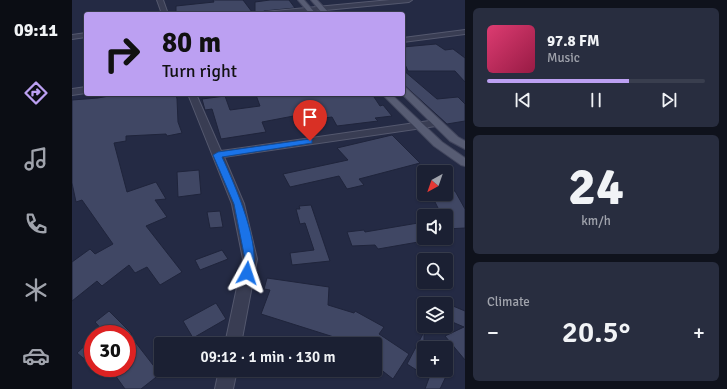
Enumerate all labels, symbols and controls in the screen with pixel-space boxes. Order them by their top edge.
text: 09:11 [14,19,58,41]
text: 80 m [162,26,221,60]
icon: right [96,28,148,80]
text: 97.8 FM [547,32,599,50]
text: Music [547,50,580,66]
text: Turn right [162,60,237,82]
icon: directions [22,79,50,107]
icon: previous [512,89,534,111]
icon: pause [585,89,607,111]
icon: next [658,89,680,111]
pin [293,100,327,141]
icon: arrive [299,106,321,128]
icon: music [22,145,50,173]
text: 24 [568,155,624,219]
north arrow [417,165,453,201]
map controls [417,165,453,377]
button: sound [417,209,453,245]
icon: phone [22,210,50,238]
text: km/h [581,213,611,229]
position arrow [226,252,268,294]
button: search [417,253,453,289]
icon: climate [22,276,50,304]
text: Climate [487,294,530,310]
button: layers [417,297,453,333]
text: 20.5° [562,314,630,351]
text: − [487,319,499,346]
text: + [693,319,705,346]
speed limit sign: 30 [84,325,136,377]
button: + [417,341,453,377]
icon: car [22,342,50,370]
text: 09:12 · 1 min · 130 m [201,348,335,366]

